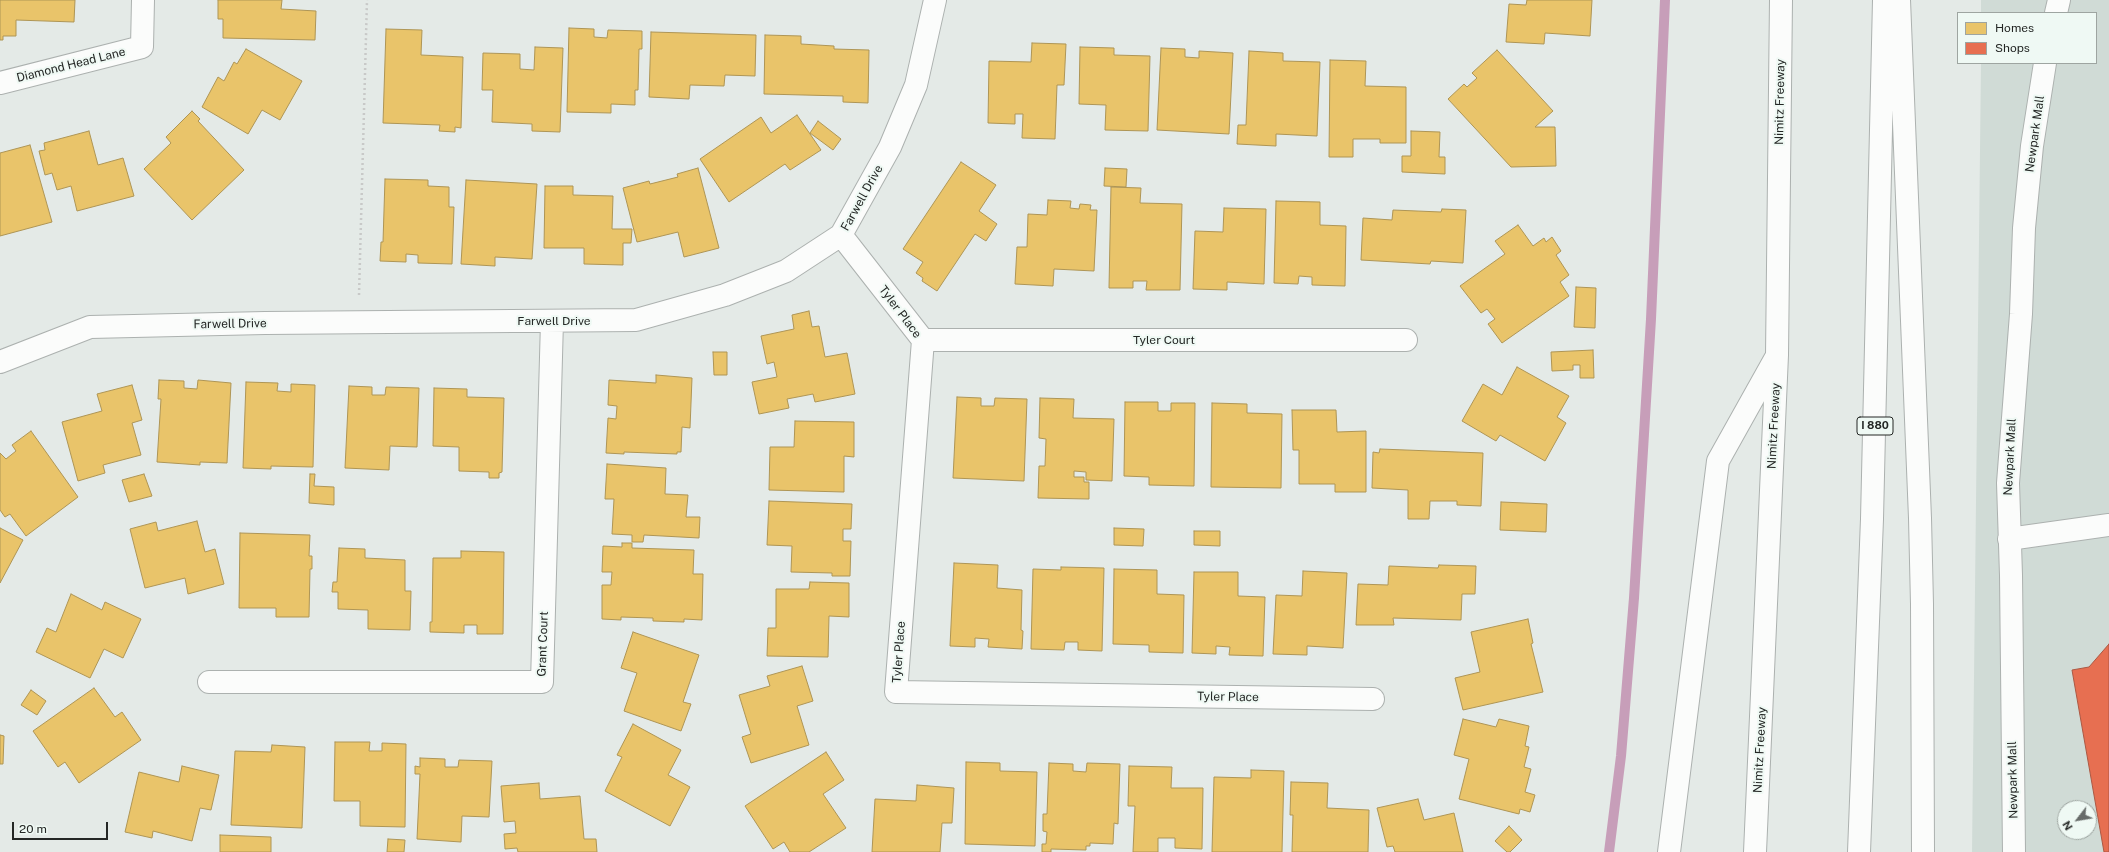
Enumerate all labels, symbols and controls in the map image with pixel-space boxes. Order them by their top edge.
legend [1957,12,2097,64]
text: Homes [1995,21,2034,35]
text: Shops [1995,41,2030,55]
street label: Diamond Head Lane [15,44,127,86]
street label: Nimitz Freeway [1772,59,1788,145]
street label: Newpark Mall [2022,95,2048,173]
street label: Farwell Drive [838,162,886,234]
street label: Tyler Place [876,283,924,341]
street label: Farwell Drive [517,314,591,328]
street label: Farwell Drive [193,316,267,332]
street label: Tyler Court [1133,333,1195,347]
street label: Nimitz Freeway [1765,383,1783,469]
road number: I 880 [1857,417,1893,435]
street label: Newpark Mall [2001,418,2019,496]
street label: Grant Court [535,611,551,677]
street label: Tyler Place [890,621,908,683]
street label: Tyler Place [1197,689,1259,705]
street label: Nimitz Freeway [1751,707,1769,793]
street label: Newpark Mall [2005,741,2021,819]
north arrow [2057,800,2097,840]
scale bar [14,814,110,840]
text: N [2060,819,2075,832]
text: 20 m [19,822,47,836]

